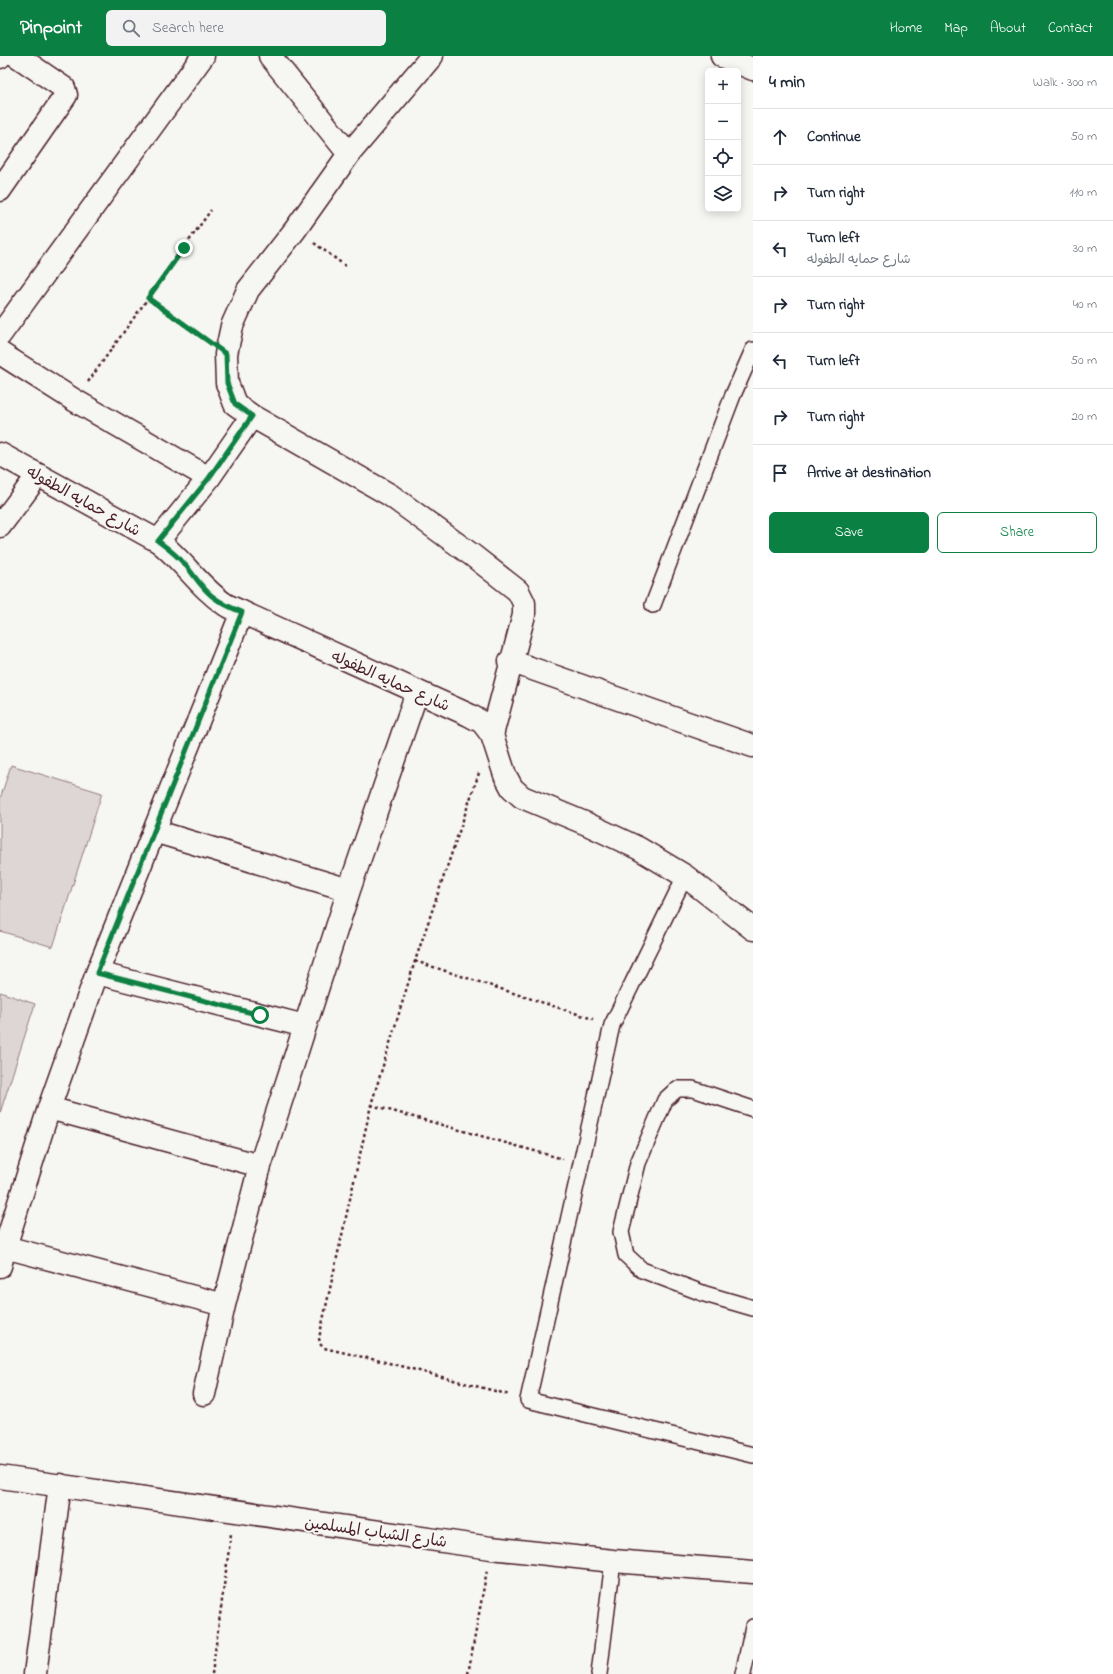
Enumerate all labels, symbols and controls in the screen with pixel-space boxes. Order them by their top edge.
search box [106,10,386,46]
text: Pinpoint [20,15,82,42]
icon: search [120,17,142,39]
text: Search here [152,17,224,39]
text: Home [890,18,922,39]
text: Map [944,18,968,39]
text: About [990,18,1026,39]
text: Contact [1048,18,1093,39]
map controls [705,68,741,212]
button: + [705,68,741,104]
text: 4 min [769,70,805,95]
text: Walk · 300 m [1033,73,1097,92]
button: − [705,104,741,140]
icon: ahead [769,126,791,148]
text: Continue [807,126,861,148]
text: 50 m [1071,127,1097,146]
button: locate [705,140,741,176]
button: layers [705,176,741,212]
icon: right [769,182,791,204]
text: Turn right [807,182,865,204]
text: 110 m [1070,183,1097,202]
text: Turn left [807,227,860,249]
icon: left [769,238,791,260]
route end [175,239,193,257]
text: 30 m [1073,239,1097,258]
text: شارع حمايه الطفوله [807,250,911,269]
icon: right [769,294,791,316]
text: Turn right [807,294,865,316]
text: 40 m [1073,295,1097,314]
icon: left [769,350,791,372]
text: Turn left [807,350,860,372]
text: 50 m [1071,351,1097,370]
icon: right [769,406,791,428]
text: Turn right [807,406,865,428]
text: 20 m [1072,407,1097,426]
street label: شارع حمايه الطفوله [21,460,145,543]
icon: arrive [769,462,791,484]
text: Arrive at destination [807,462,931,484]
button: Save [769,512,929,553]
button: Share [937,512,1097,553]
street label: شارع حمايه الطفوله [327,645,453,719]
route start [251,1006,269,1024]
street label: شارع الشباب المسلمين [303,1511,449,1555]

